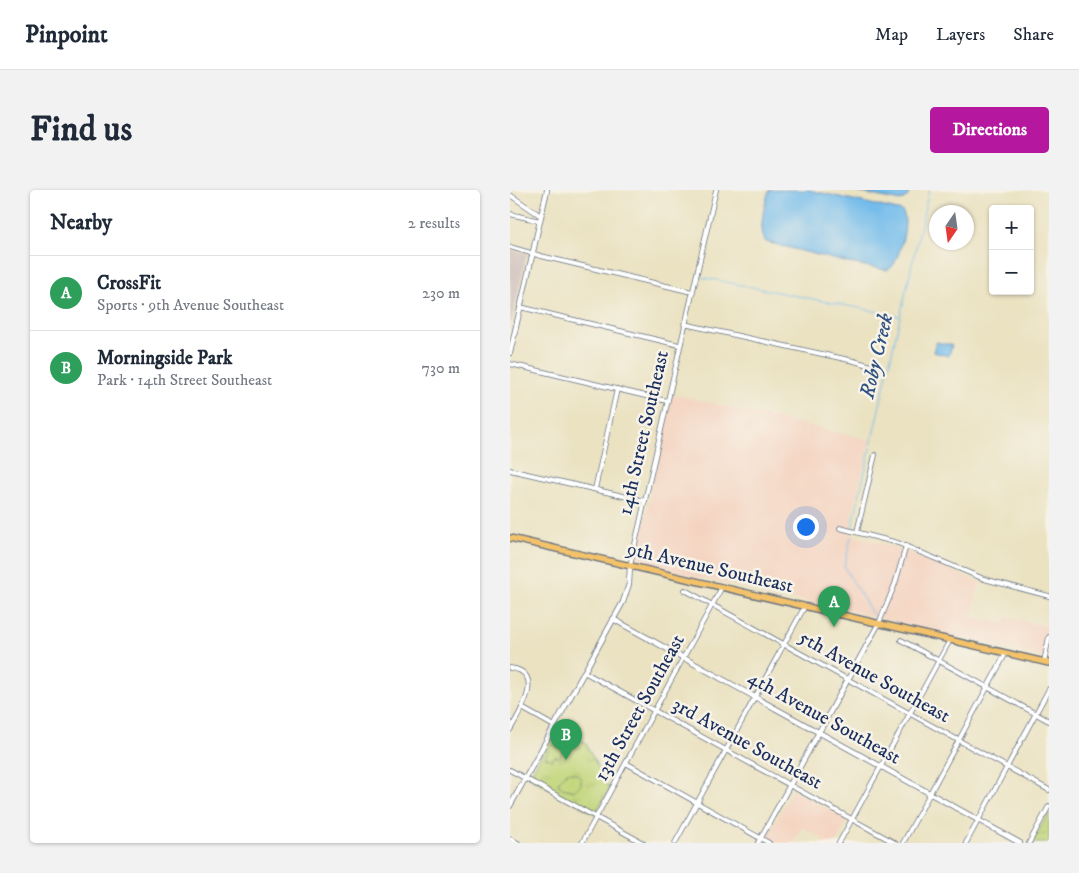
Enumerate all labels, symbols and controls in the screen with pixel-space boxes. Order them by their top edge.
text: Pinpoint [25,20,108,50]
text: Map [875,24,908,46]
text: Layers [936,24,985,46]
text: Share [1013,24,1054,46]
button: Directions [930,107,1049,153]
text: Find us [30,108,132,152]
north arrow [929,205,974,250]
map controls [989,205,1034,295]
button: + [989,205,1034,250]
text: Nearby [50,210,112,236]
text: 2 results [408,213,460,233]
button: − [989,250,1034,295]
text: CrossFit [97,272,161,295]
text: A [61,283,71,303]
text: 230 m [422,283,460,303]
text: Sports · 9th Avenue Southeast [97,295,284,315]
water label: Roby Creek [854,311,899,402]
text: Morningside Park [97,347,233,370]
street label: 14th Street Southeast [613,348,675,518]
text: B [61,358,71,378]
text: 730 m [422,358,460,378]
text: Park · 14th Street Southeast [97,370,272,390]
your location [793,514,819,540]
street label: 9th Avenue Southeast [624,537,795,599]
pin: A [818,586,850,627]
street label: 5th Avenue Southeast [794,625,954,729]
street label: 13th Street Southeast [589,630,691,786]
street label: 4th Avenue Southeast [743,666,905,770]
street label: 3rd Avenue Southeast [668,692,826,796]
pin: B [550,719,582,760]

